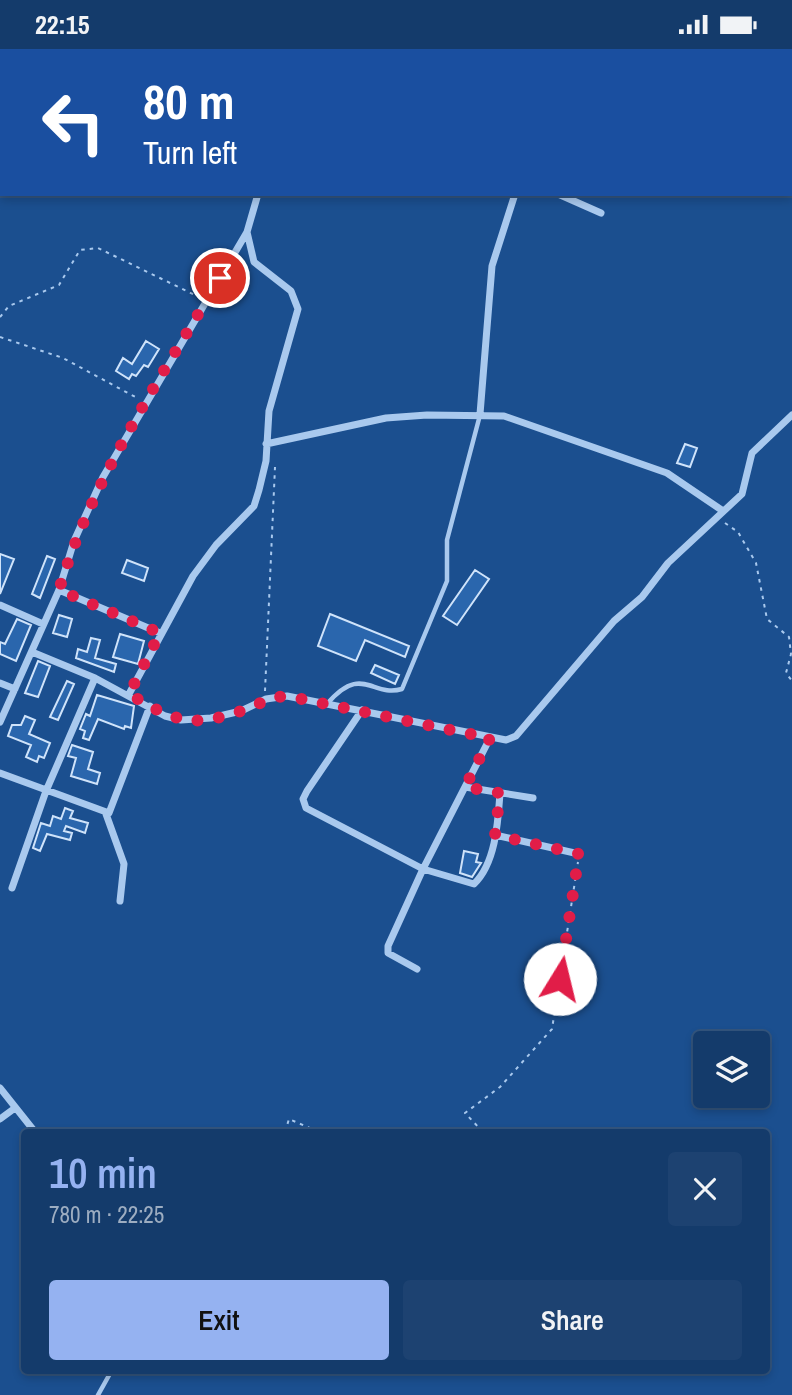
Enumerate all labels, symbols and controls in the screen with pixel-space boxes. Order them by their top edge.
text: 22:15 [35,7,90,42]
text: 80 m [143,68,235,134]
icon: left [28,77,119,168]
text: Turn left [143,131,237,174]
pin [190,248,250,308]
icon: arrive [201,259,239,297]
position arrow [523,942,597,1016]
map controls [693,1031,770,1108]
button: layers [693,1031,770,1108]
text: 10 min [49,1145,157,1201]
button: close [668,1152,742,1226]
text: 780 m · 22:25 [49,1199,164,1230]
button: Exit [49,1280,389,1360]
button: Share [403,1280,742,1360]

